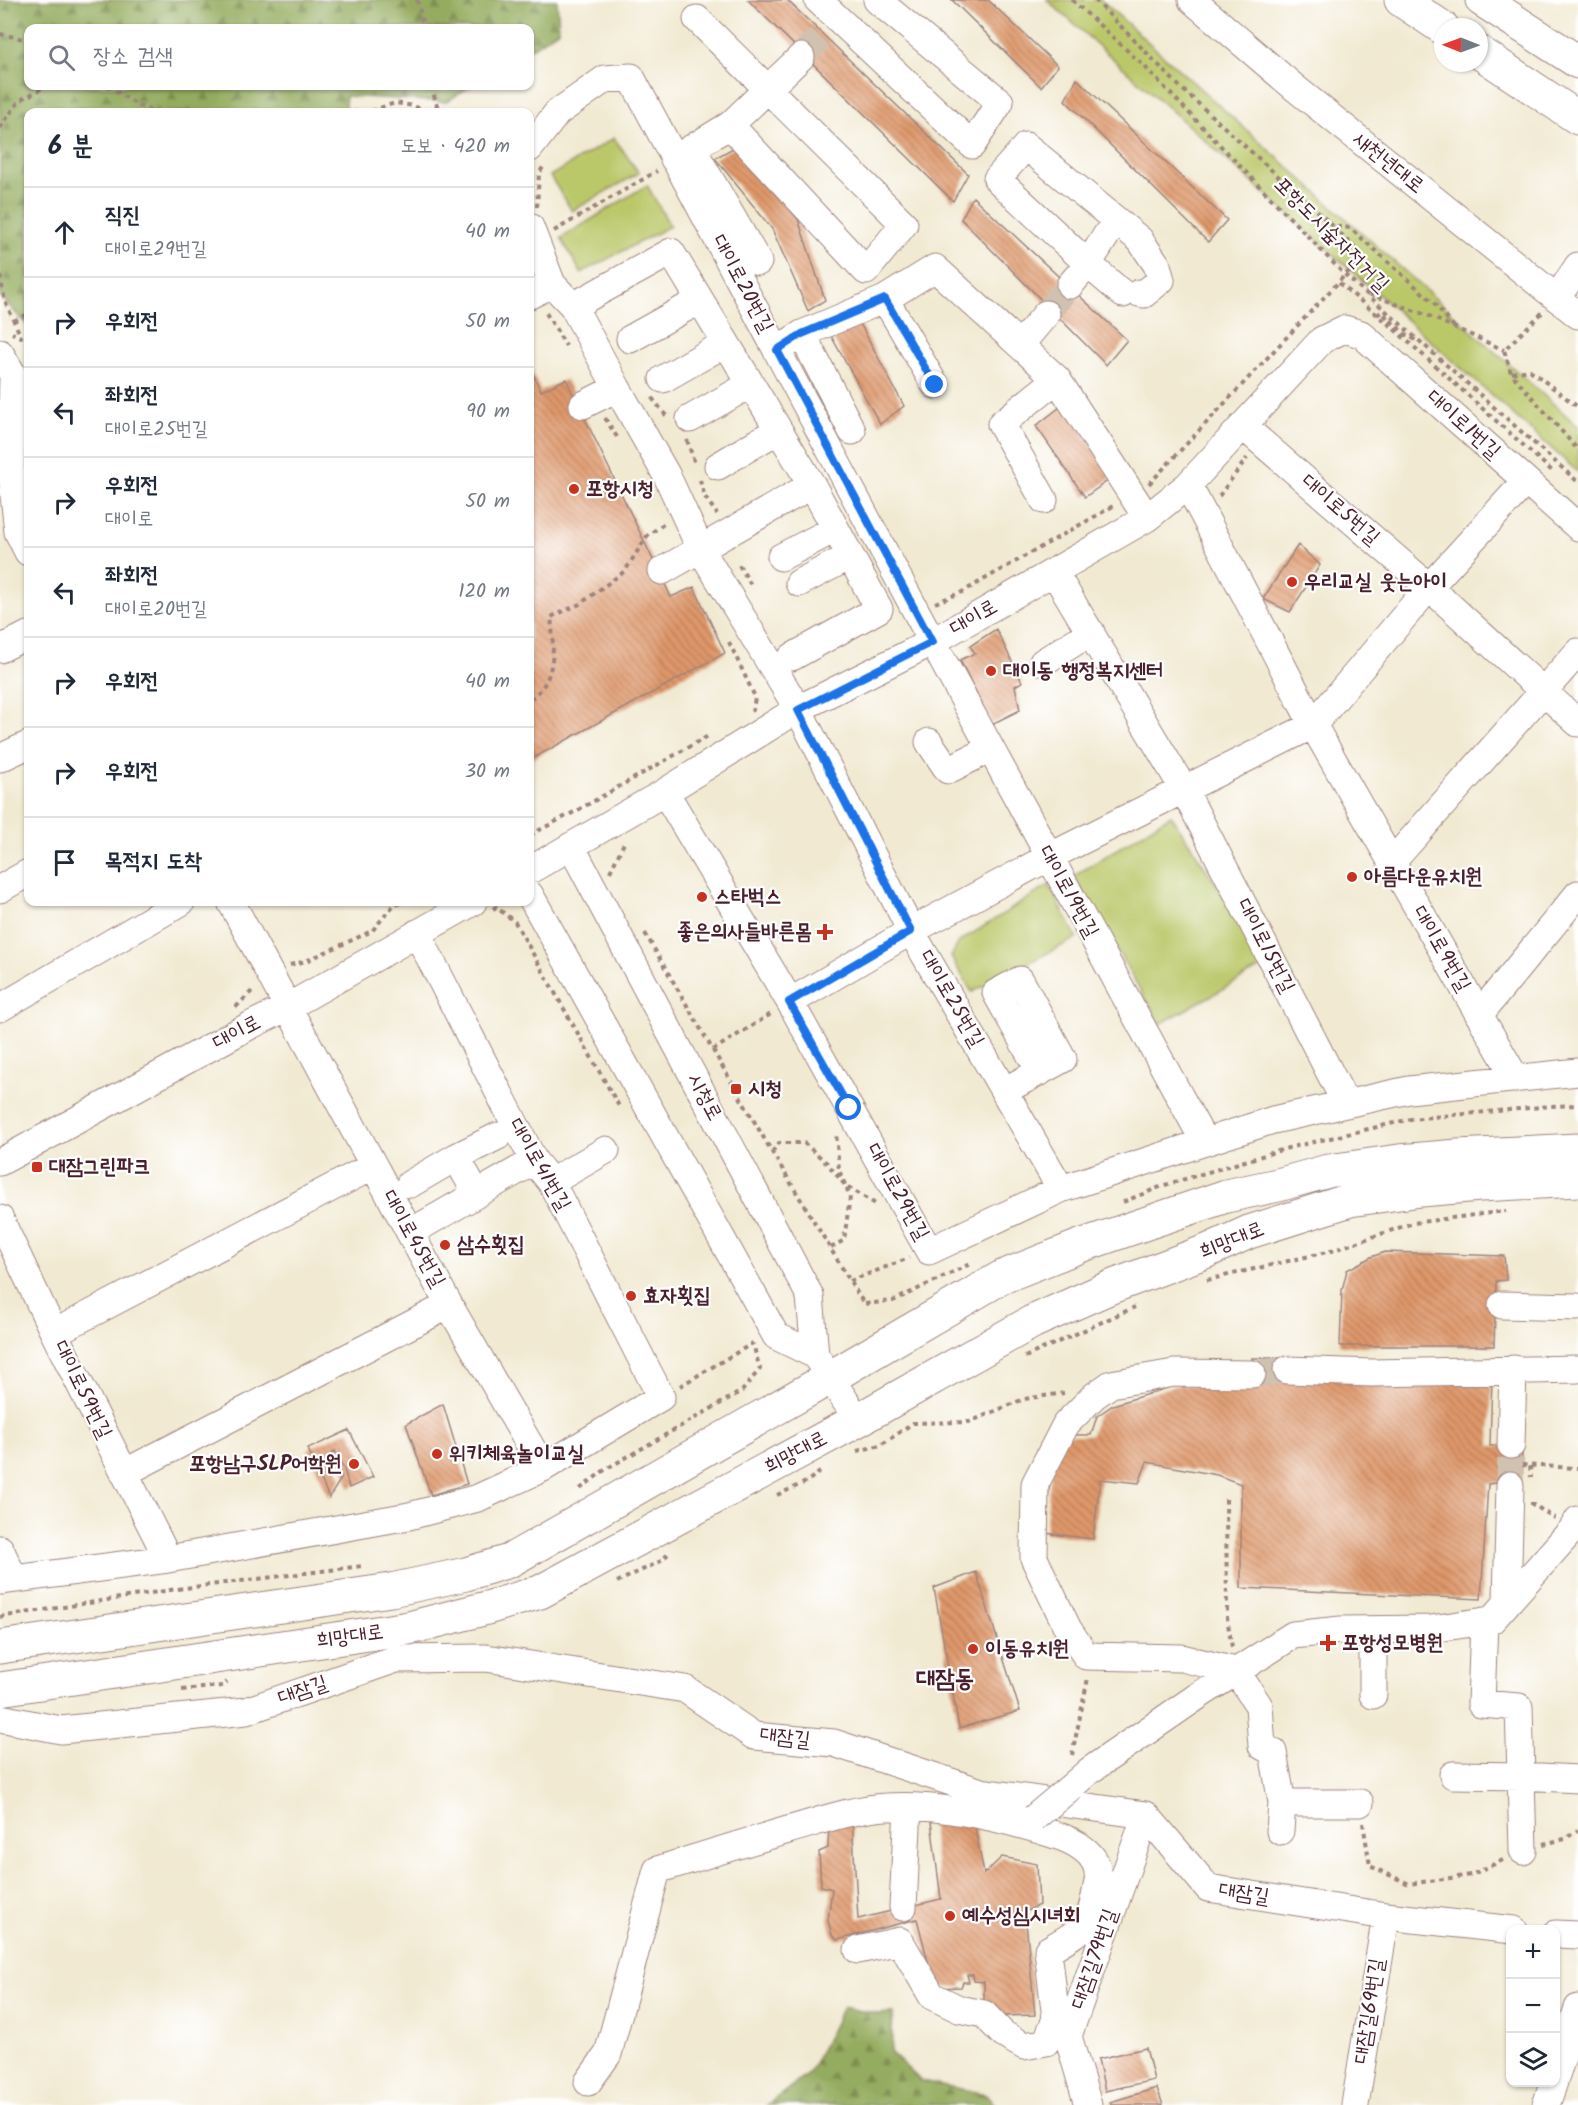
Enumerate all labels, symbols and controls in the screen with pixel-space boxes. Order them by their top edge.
north arrow [1434,18,1488,72]
search box [24,24,534,90]
text: 장소 검색 [93,40,173,75]
icon: search [45,41,78,74]
street label: 새천년대로 [1345,124,1431,202]
text: 6 분 [48,126,93,168]
text: 도보 · 420 m [400,131,510,163]
street label: 포항도시숲자전거길 [1266,170,1397,301]
text: 직진 [105,199,140,234]
icon: ahead [48,216,81,249]
text: 40 m [465,216,510,248]
street label: 대이로20번길 [702,229,782,339]
text: 대이로29번길 [105,234,207,266]
text: 우회전 [105,305,158,340]
icon: right [48,306,81,339]
text: 50 m [465,306,510,338]
route end [921,371,947,397]
text: 좌회전 [105,379,158,414]
street label: 대이로1번길 [1418,382,1508,468]
icon: left [48,396,81,429]
text: 90 m [466,396,510,428]
text: 대이로25번길 [105,414,208,446]
street label: 대이로5번길 [1293,466,1387,554]
text: 우회전 [105,469,158,504]
place label: 포항시청 [586,473,654,506]
marker: 포항시청 [567,482,581,496]
icon: right [48,486,81,519]
text: 50 m [465,486,510,518]
text: 대이로 [105,504,153,536]
text: 좌회전 [105,559,158,594]
place label: 우리교실 웃는아이 [1304,566,1447,599]
marker: 우리교실 웃는아이 [1285,575,1299,589]
icon: left [48,576,81,609]
text: 120 m [458,576,510,608]
street label: 대이로 [944,591,1004,645]
text: 대이로20번길 [105,594,207,626]
place label: 대이동 행정복지센터 [1003,655,1163,688]
marker: 대이동 행정복지센터 [984,664,998,678]
text: 우회전 [105,665,158,700]
icon: right [48,666,81,699]
text: 40 m [465,666,510,698]
text: 우회전 [105,755,158,790]
icon: right [48,756,81,789]
text: 30 m [465,756,510,788]
street label: 대이로19번길 [1029,840,1107,944]
text: 목적지 도착 [105,845,202,880]
icon: arrive [48,846,81,879]
place label: 아름다운유치원 [1364,861,1482,894]
marker: 아름다운유치원 [1345,870,1359,884]
place label: 스타벅스 [714,881,782,914]
marker: 스타벅스 [695,890,709,904]
street label: 대이로15번길 [1227,893,1303,999]
street label: 대이로9번길 [1403,900,1479,998]
place label: 좋은의사들바른몸 [677,916,812,949]
marker: 좋은의사들바른몸 [816,923,834,941]
street label: 대이로25번길 [910,944,992,1054]
street label: 대이로 [207,1007,267,1059]
street label: 시청로 [678,1067,730,1127]
place label: 시청 [748,1073,782,1106]
marker: 시청 [729,1082,743,1096]
route start [835,1094,861,1120]
street label: 대이로41번길 [499,1112,579,1218]
street label: 대이로29번길 [857,1137,937,1247]
place label: 대잠그린파크 [49,1151,150,1184]
marker: 대잠그린파크 [30,1160,44,1174]
street label: 대이로45번길 [373,1184,453,1294]
street label: 희망대로 [1194,1213,1270,1269]
place label: 삼수횟집 [457,1229,525,1262]
marker: 삼수횟집 [438,1238,452,1252]
place label: 효자횟집 [643,1280,711,1313]
marker: 효자횟집 [624,1289,638,1303]
street label: 대이로59번길 [44,1335,120,1445]
street label: 희망대로 [758,1423,834,1483]
place label: 위키체육놀이교실 [449,1438,584,1471]
marker: 위키체육놀이교실 [430,1447,444,1461]
place label: 포항남구SLP어학원 [189,1448,342,1481]
marker: 포항남구SLP어학원 [347,1457,361,1471]
street label: 희망대로 [314,1616,386,1658]
place label: 포항성모병원 [1342,1627,1443,1660]
place label: 이동유치원 [985,1633,1070,1666]
marker: 포항성모병원 [1319,1634,1337,1652]
marker: 이동유치원 [966,1642,980,1656]
district label: 대잠동 [916,1660,974,1699]
street label: 대잠길 [274,1667,332,1715]
street label: 대잠길 [758,1719,812,1757]
street label: 대잠길 [1216,1874,1272,1914]
place label: 예수성심시녀회 [962,1900,1080,1933]
street label: 대잠길79번길 [1062,1904,1128,2014]
marker: 예수성심시녀회 [943,1909,957,1923]
map controls [1506,1925,1560,2087]
button: + [1506,1925,1560,1979]
street label: 대잠길69번길 [1345,1956,1395,2066]
button: − [1506,1979,1560,2033]
button: layers [1506,2033,1560,2087]

